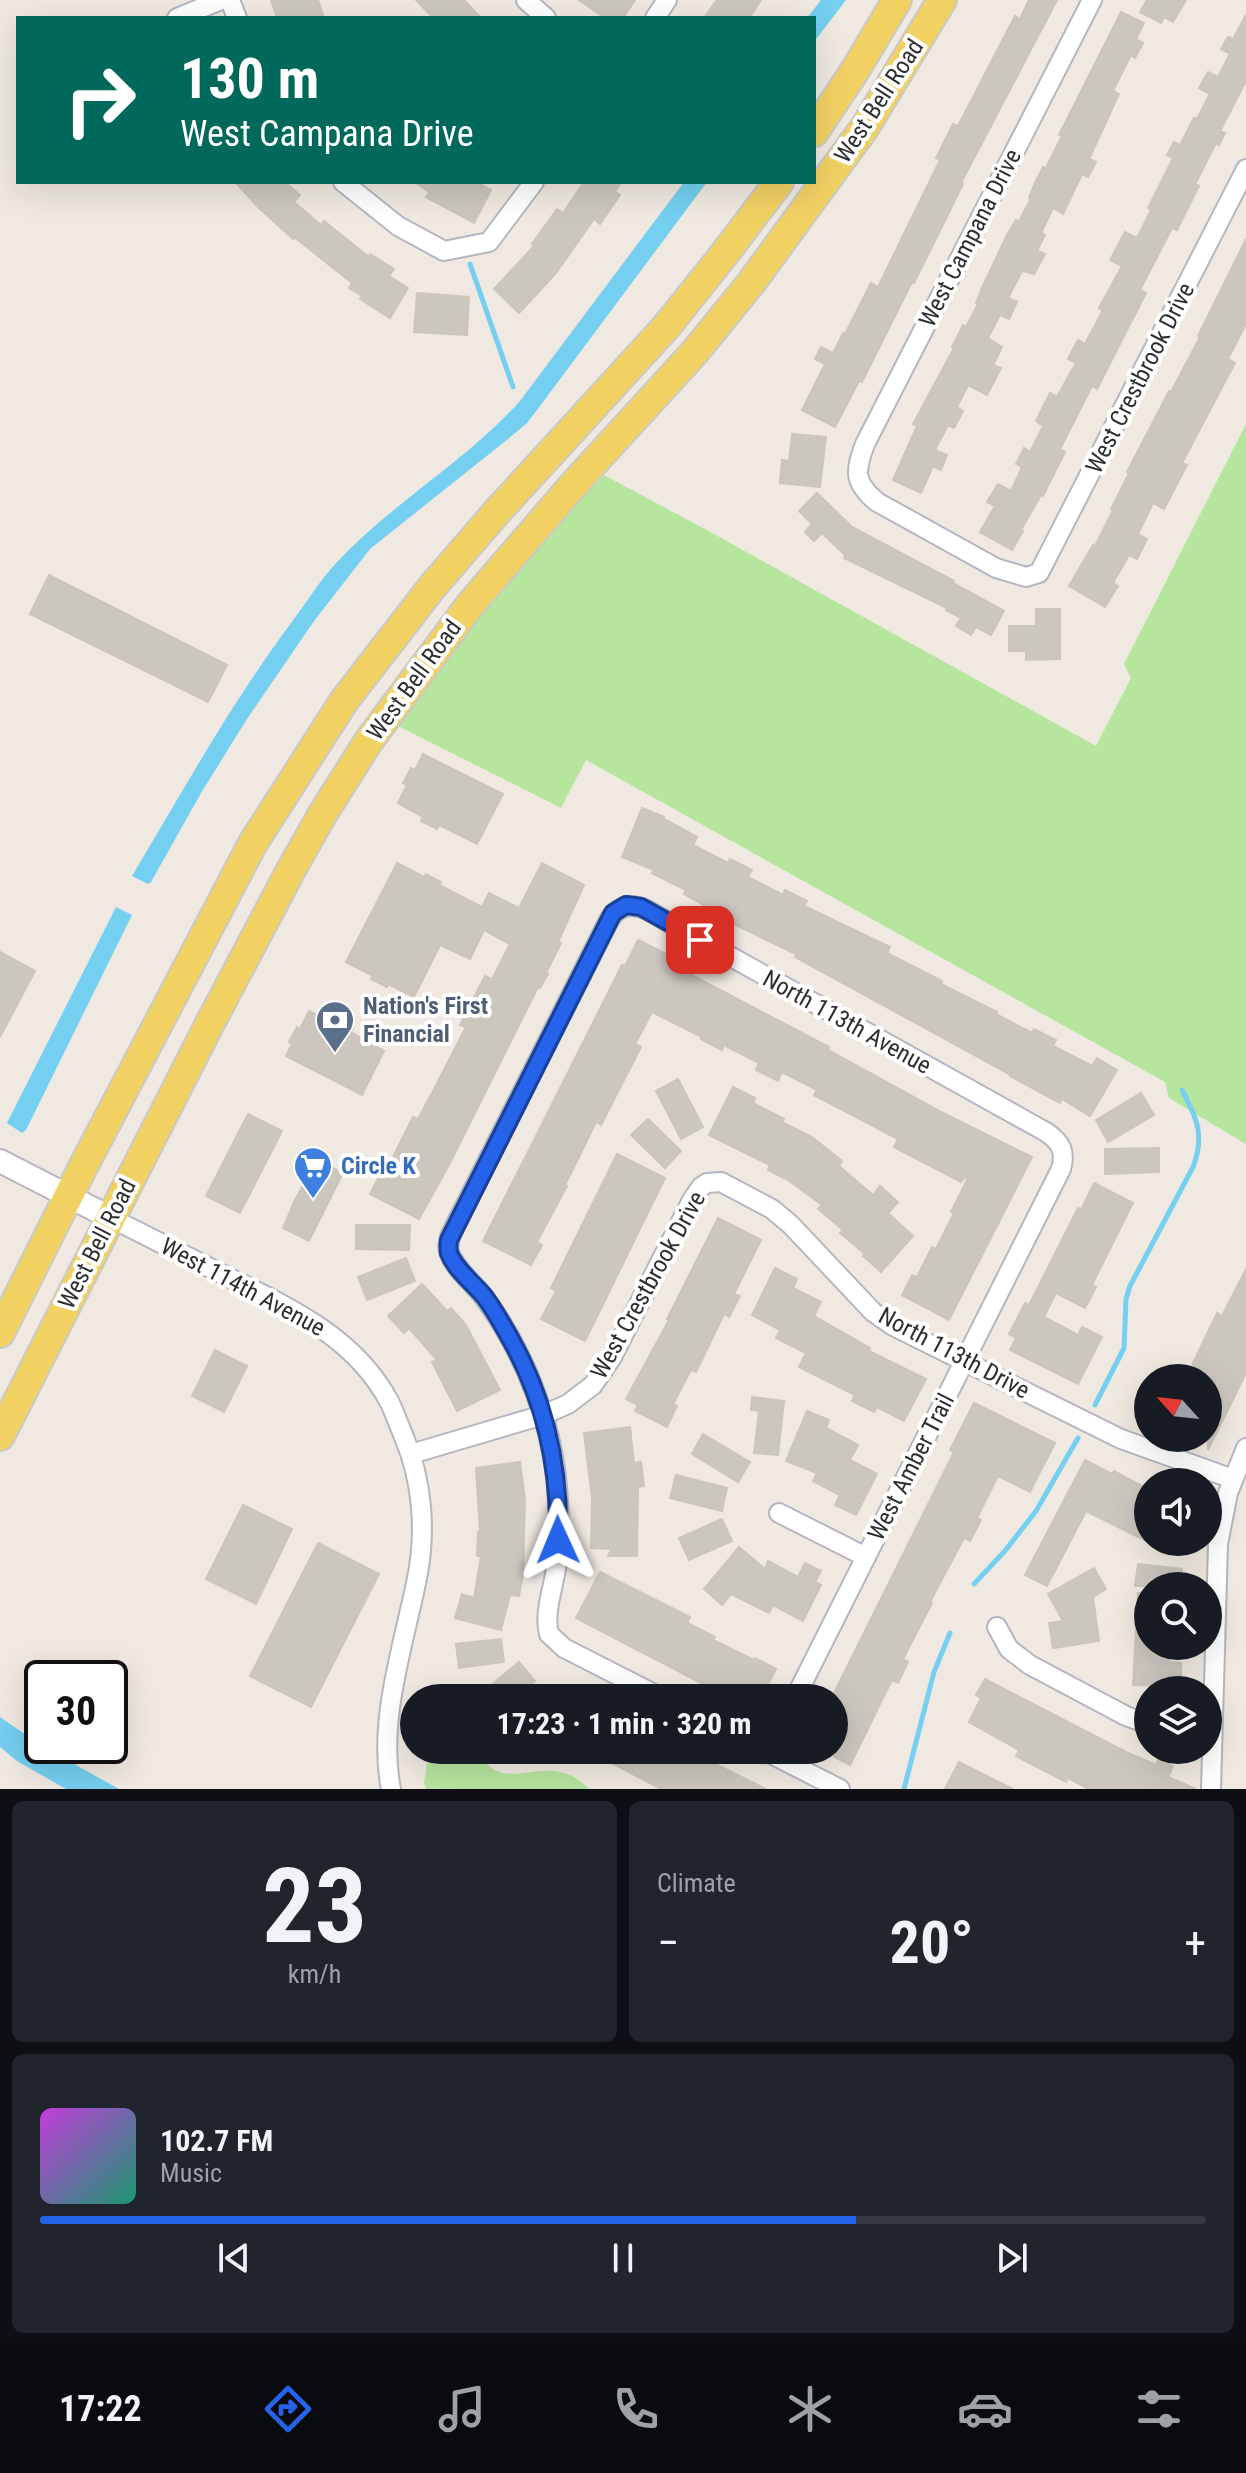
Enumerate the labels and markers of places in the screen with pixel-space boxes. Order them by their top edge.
pin [666,906,734,974]
place label: Nation's First Financial [363,992,488,1048]
bank icon: Nation's First Financial [314,999,356,1054]
supermarket icon: Circle K [292,1145,334,1200]
place label: Circle K [341,1152,417,1180]

